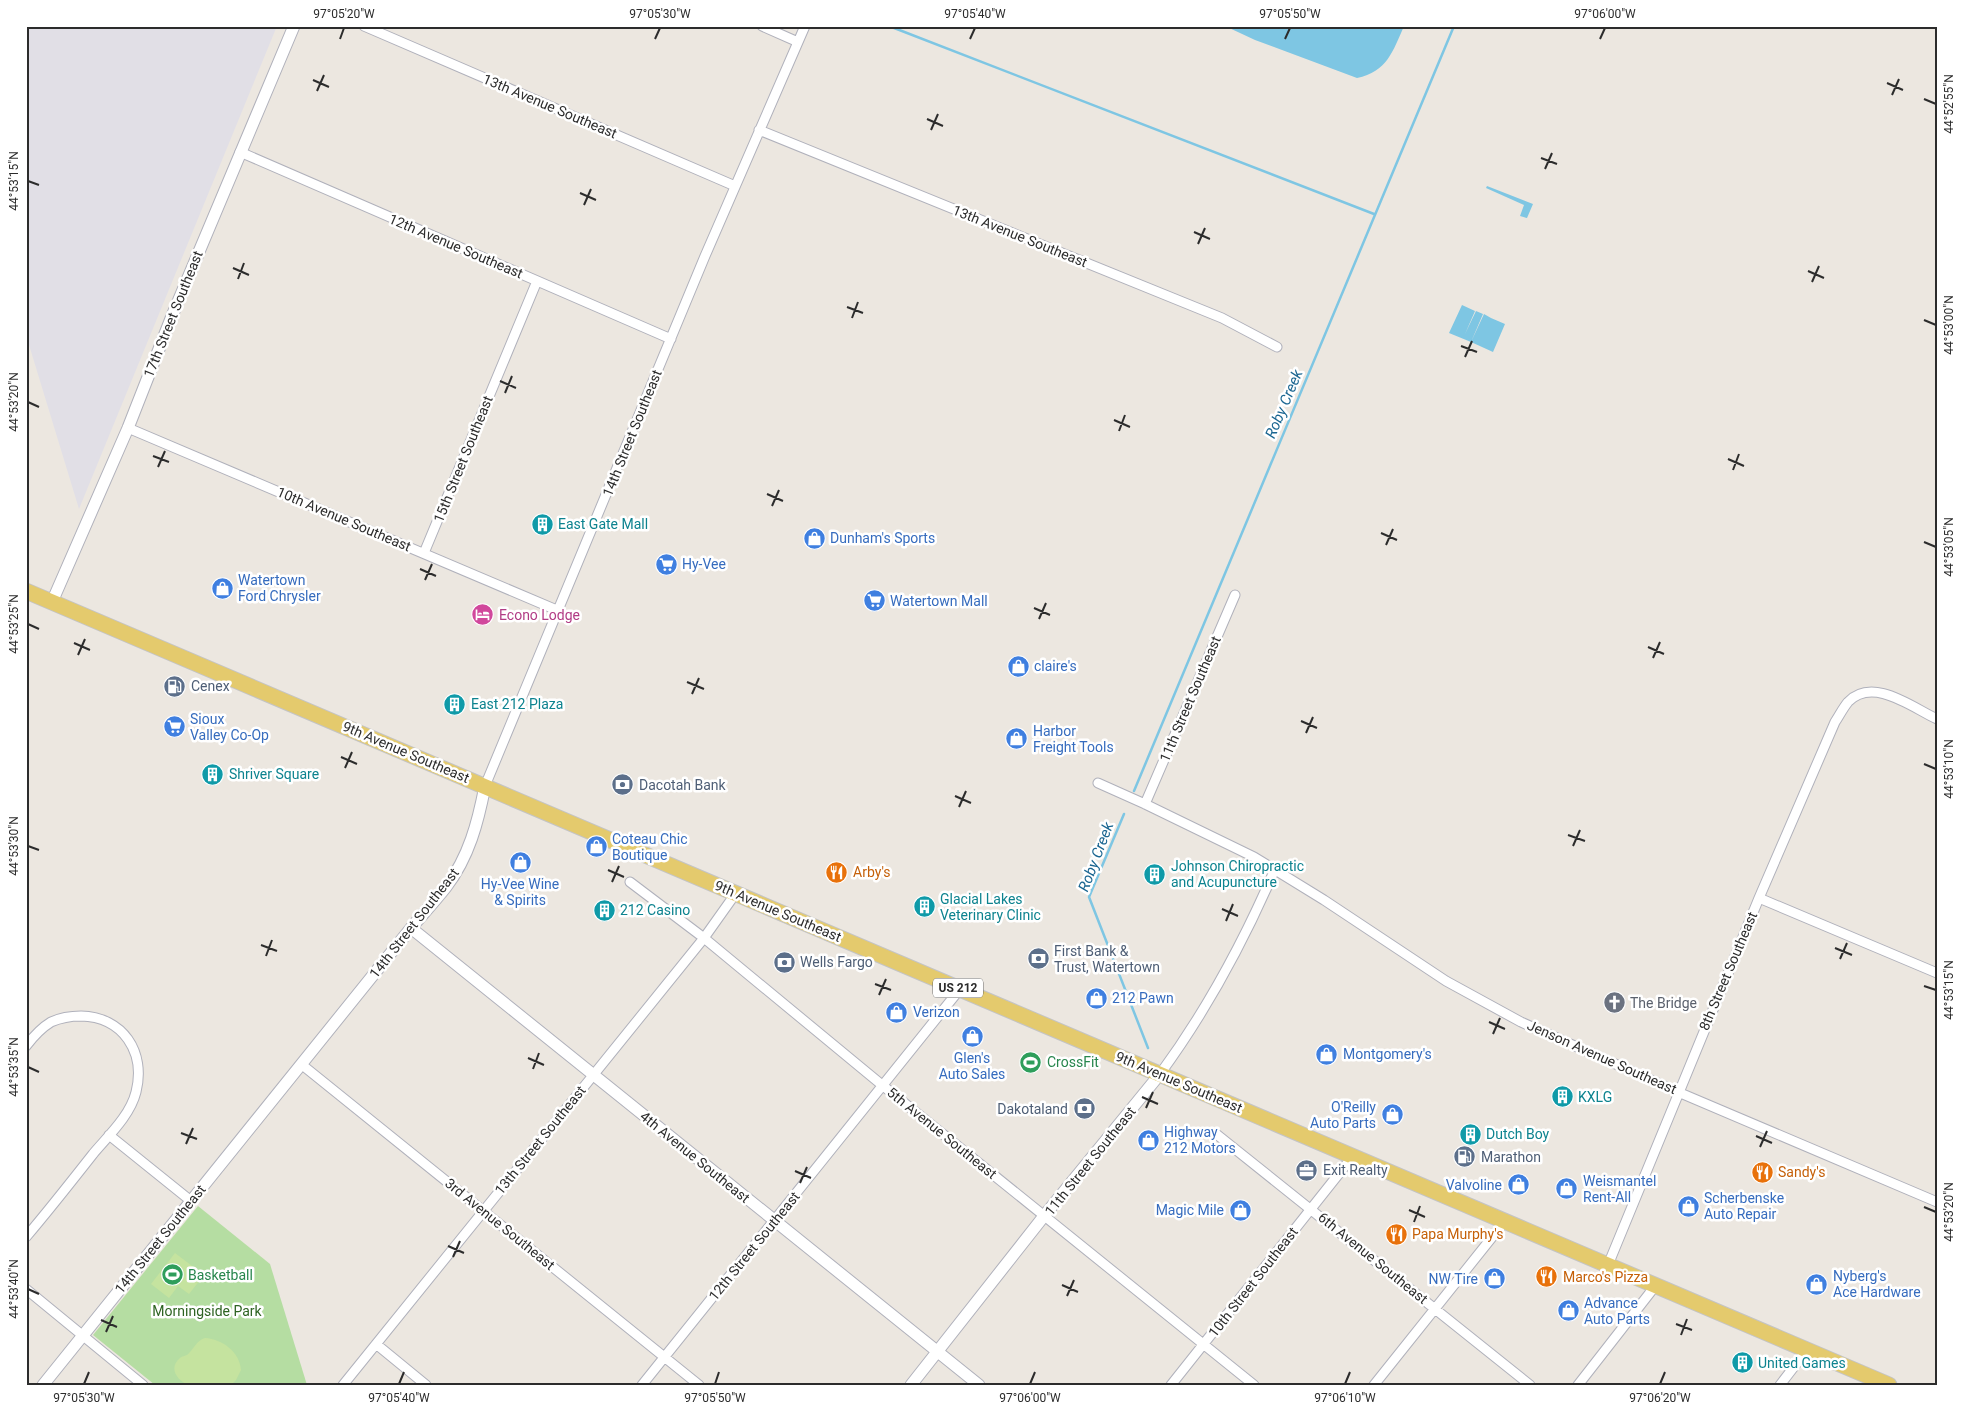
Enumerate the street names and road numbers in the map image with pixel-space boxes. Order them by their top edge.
street label: 13th Avenue Southeast [481,71,620,142]
street label: 13th Avenue Southeast [950,202,1090,271]
street label: 12th Avenue Southeast [387,211,526,282]
street label: 17th Street Southeast [140,248,206,380]
street label: 14th Street Southeast [599,367,665,499]
street label: 15th Street Southeast [430,393,496,525]
street label: 10th Avenue Southeast [275,484,414,555]
street label: 11th Street Southeast [1156,633,1224,764]
street label: 9th Avenue Southeast [340,718,472,786]
street label: 14th Street Southeast [366,865,462,981]
street label: 9th Avenue Southeast [712,877,844,945]
street label: 8th Street Southeast [1696,909,1760,1033]
road number: US 212 [933,978,983,998]
street label: Jenson Avenue Southeast [1525,1017,1679,1097]
street label: 9th Avenue Southeast [1113,1048,1245,1116]
street label: 13th Street Southeast [491,1082,589,1198]
street label: 5th Avenue Southeast [884,1084,1000,1182]
street label: 11th Street Southeast [1041,1103,1139,1219]
street label: 4th Avenue Southeast [637,1108,753,1206]
street label: 3rd Avenue Southeast [442,1175,558,1273]
street label: 14th Street Southeast [111,1181,209,1297]
street label: 12th Street Southeast [705,1188,803,1304]
street label: 6th Avenue Southeast [1315,1209,1431,1307]
street label: 10th Street Southeast [1205,1224,1301,1340]

